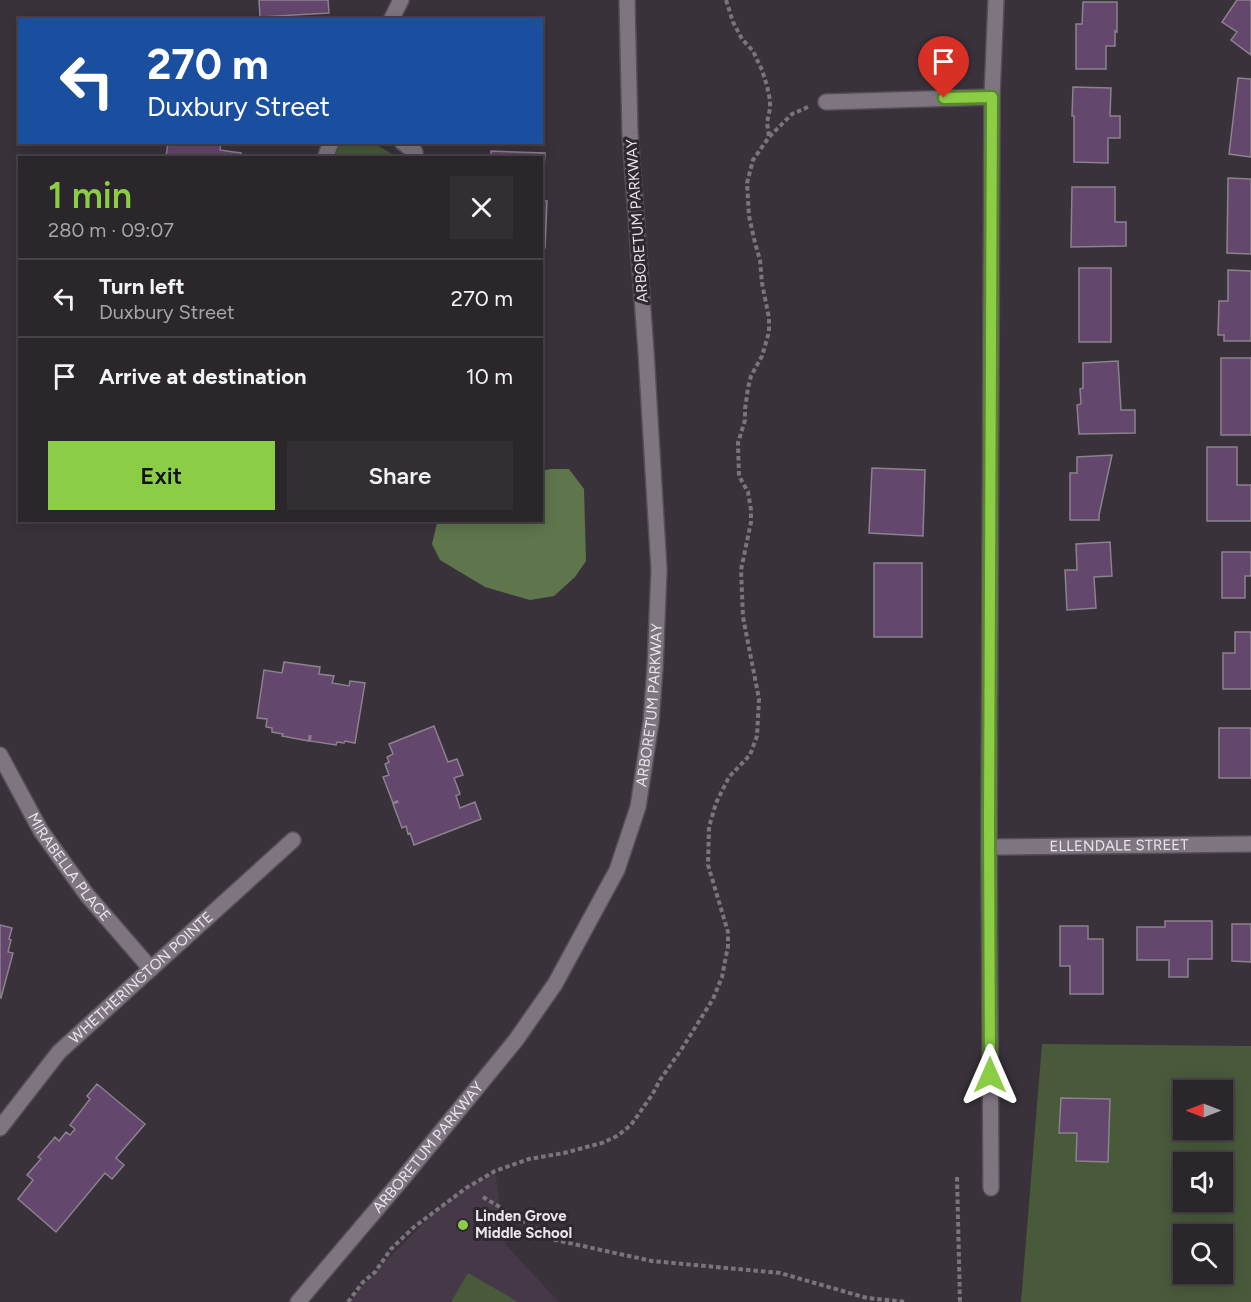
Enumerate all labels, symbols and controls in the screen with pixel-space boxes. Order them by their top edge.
pin [918,36,969,98]
text: 270 m [147,39,269,90]
icon: left [48,42,126,120]
icon: arrive [927,45,960,78]
text: Duxbury Street [147,90,330,123]
street label: ARBORETUM PARKWAY [622,138,652,304]
text: 1 min [48,174,132,217]
button: close [450,176,513,239]
text: 280 m · 09:07 [48,218,174,242]
text: Turn left [99,273,185,300]
icon: left [48,282,81,315]
text: 270 m [451,285,513,312]
text: Duxbury Street [99,300,235,324]
icon: arrive [48,360,81,393]
text: Arrive at destination [99,363,307,390]
text: 10 m [466,363,513,390]
button: Exit [48,441,275,510]
button: Share [287,441,513,510]
street label: ARBORETUM PARKWAY [632,623,666,788]
street label: MIRABELLA PLACE [24,810,115,925]
street label: ELLENDALE STREET [1049,836,1189,855]
street label: WHETHERINGTON POINTE [65,908,217,1047]
position arrow [958,1043,1022,1107]
street label: ARBORETUM PARKWAY [369,1078,487,1216]
north arrow [1173,1080,1233,1140]
map controls [1173,1080,1233,1284]
button: sound [1173,1152,1233,1212]
place label: Linden Grove Middle School [475,1207,572,1242]
marker: Linden Grove Middle School [456,1218,470,1232]
button: search [1173,1224,1233,1284]

